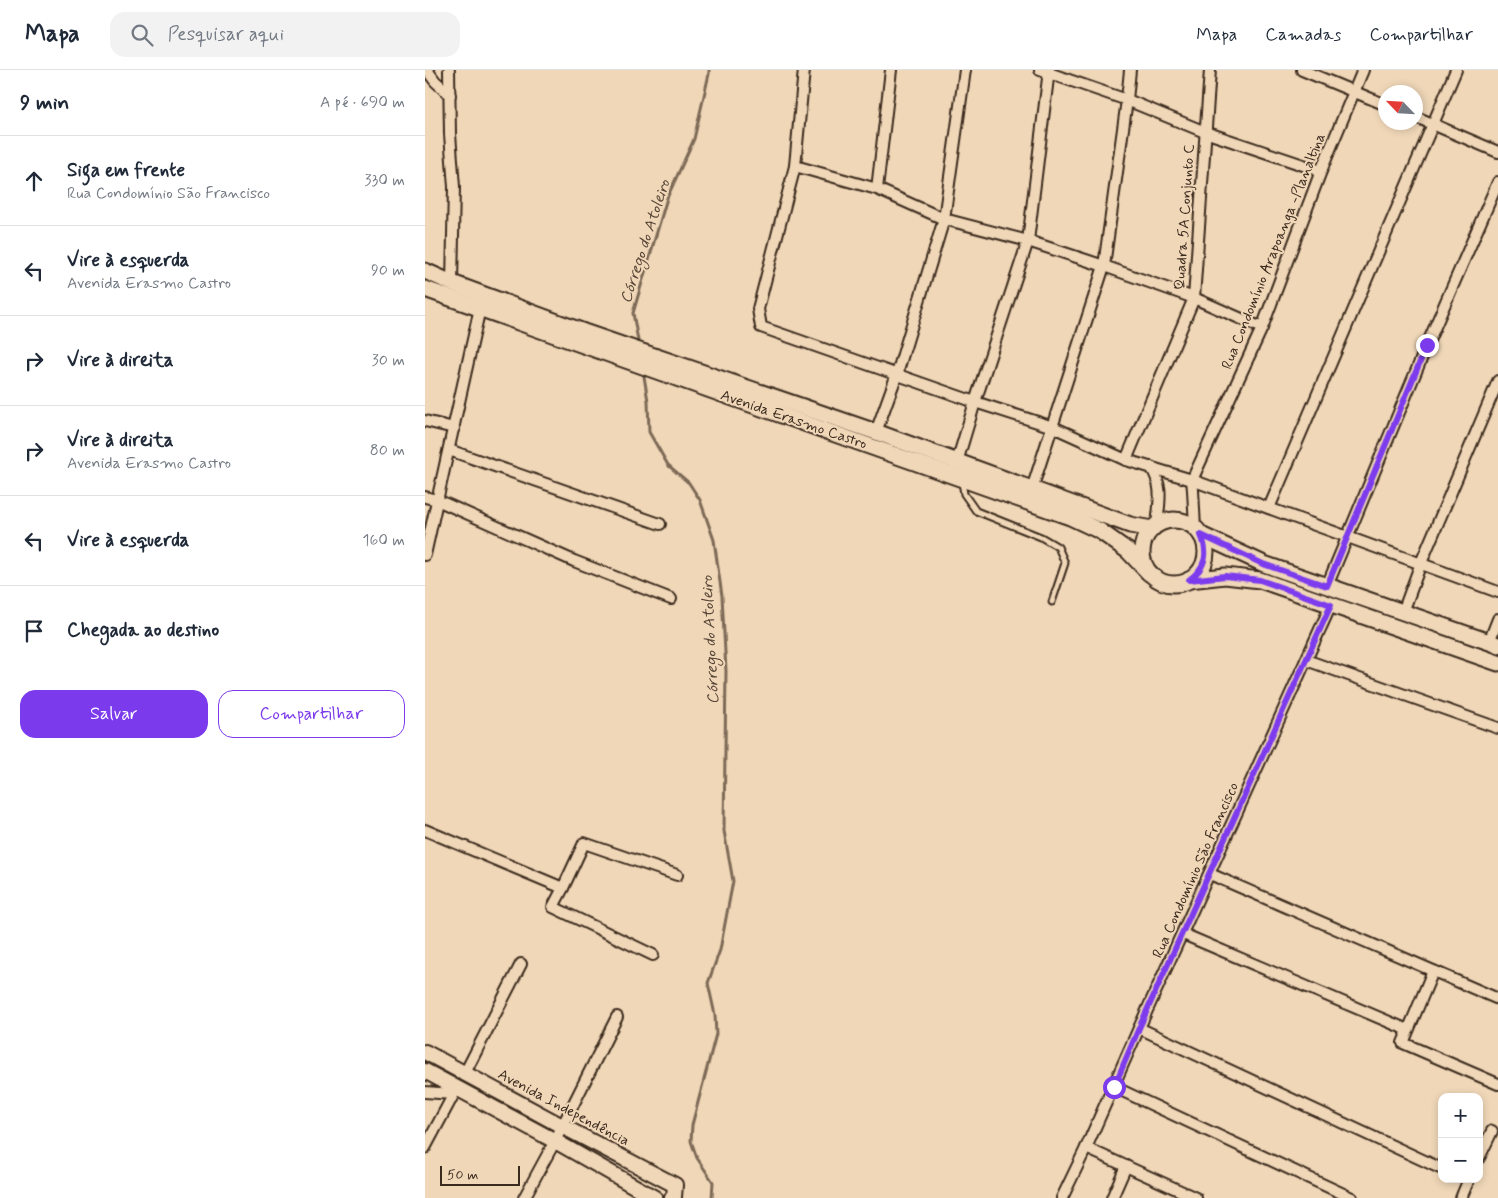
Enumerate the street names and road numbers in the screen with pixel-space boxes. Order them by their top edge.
street label: Rua Condomínio Arapoanga -Planaltina [1217,130,1331,372]
street label: Quadra 5A Conjunto C [1170,143,1200,291]
street label: Avenida Erasmo Castro [718,385,870,454]
street label: Rua Condomínio São Francisco [1148,779,1244,961]
street label: Avenida Independência [494,1065,633,1151]

